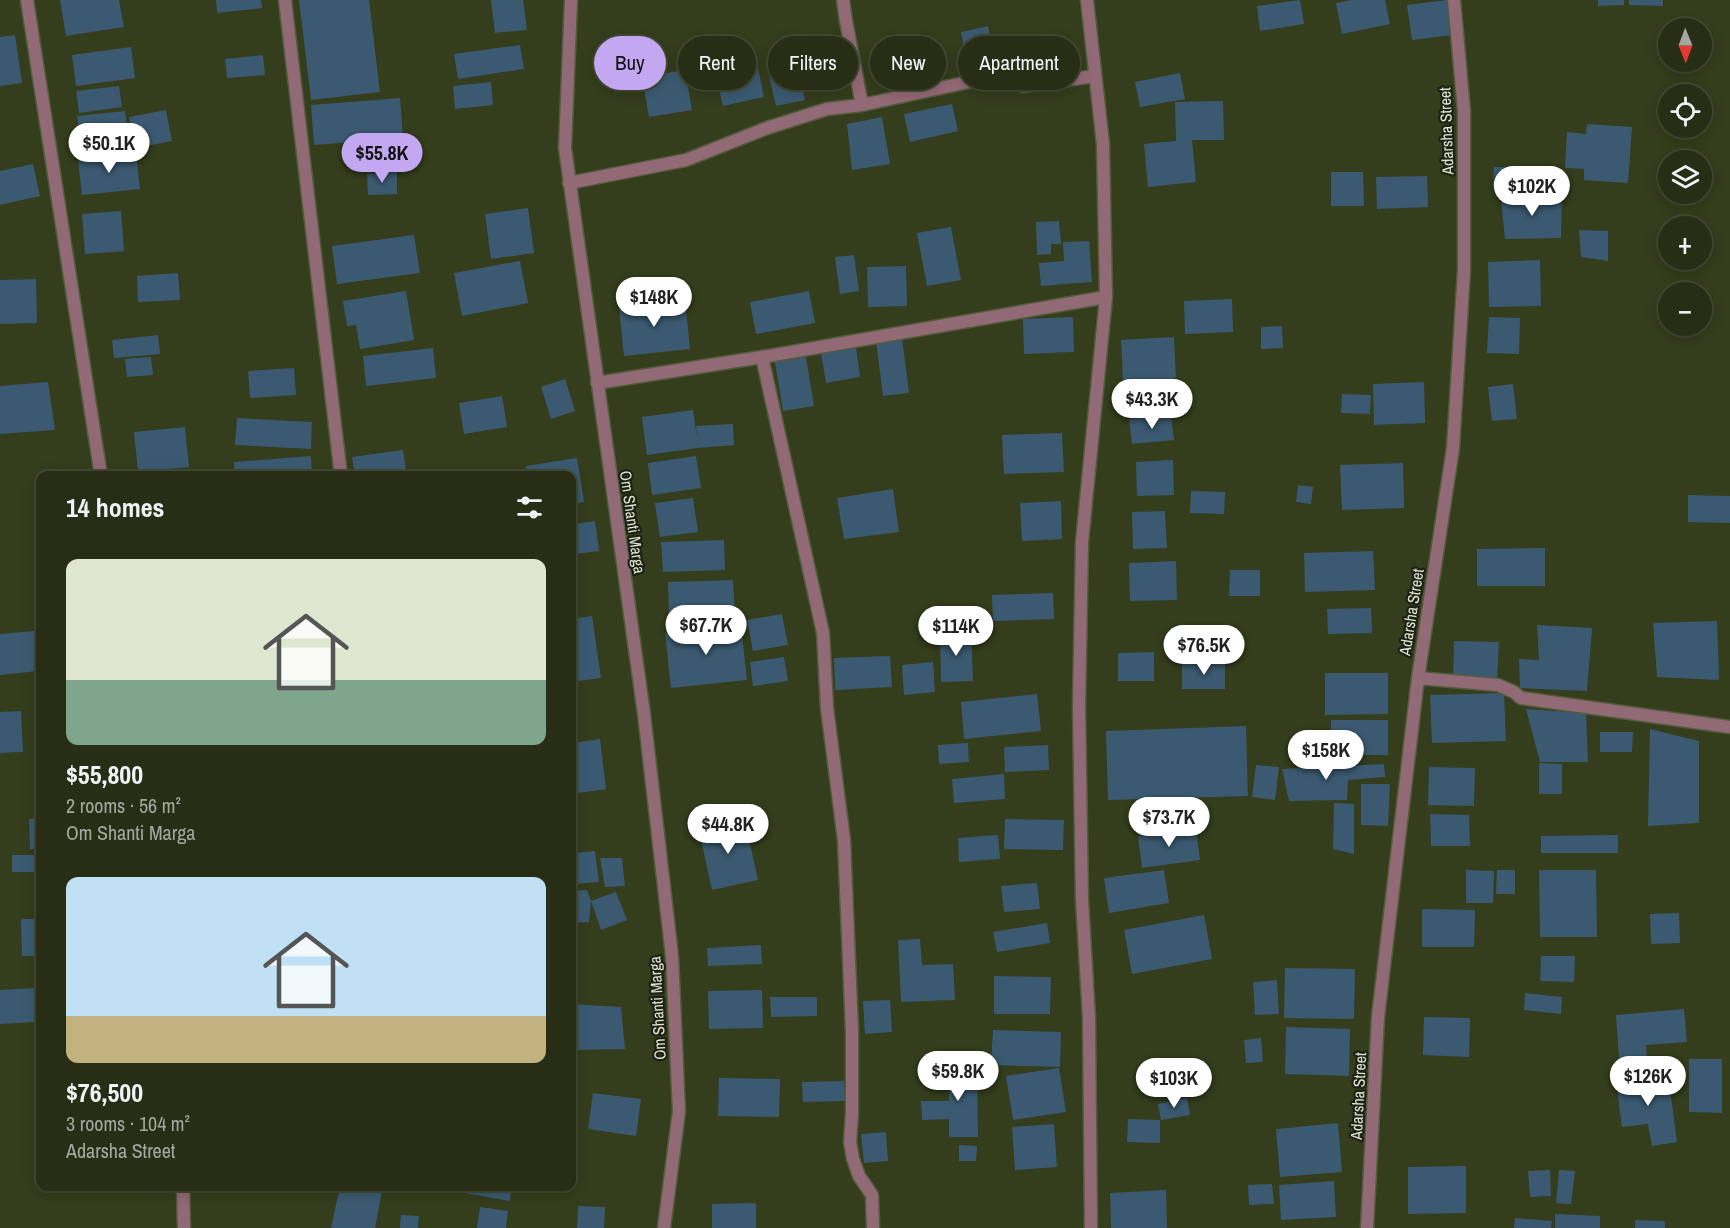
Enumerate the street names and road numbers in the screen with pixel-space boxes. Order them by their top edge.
street label: Adarsha Street [1433,87,1459,176]
street label: Om Shanti Marga [615,469,651,575]
street label: Adarsha Street [1393,567,1429,658]
street label: Om Shanti Marga [643,955,671,1060]
street label: Adarsha Street [1345,1051,1371,1141]

